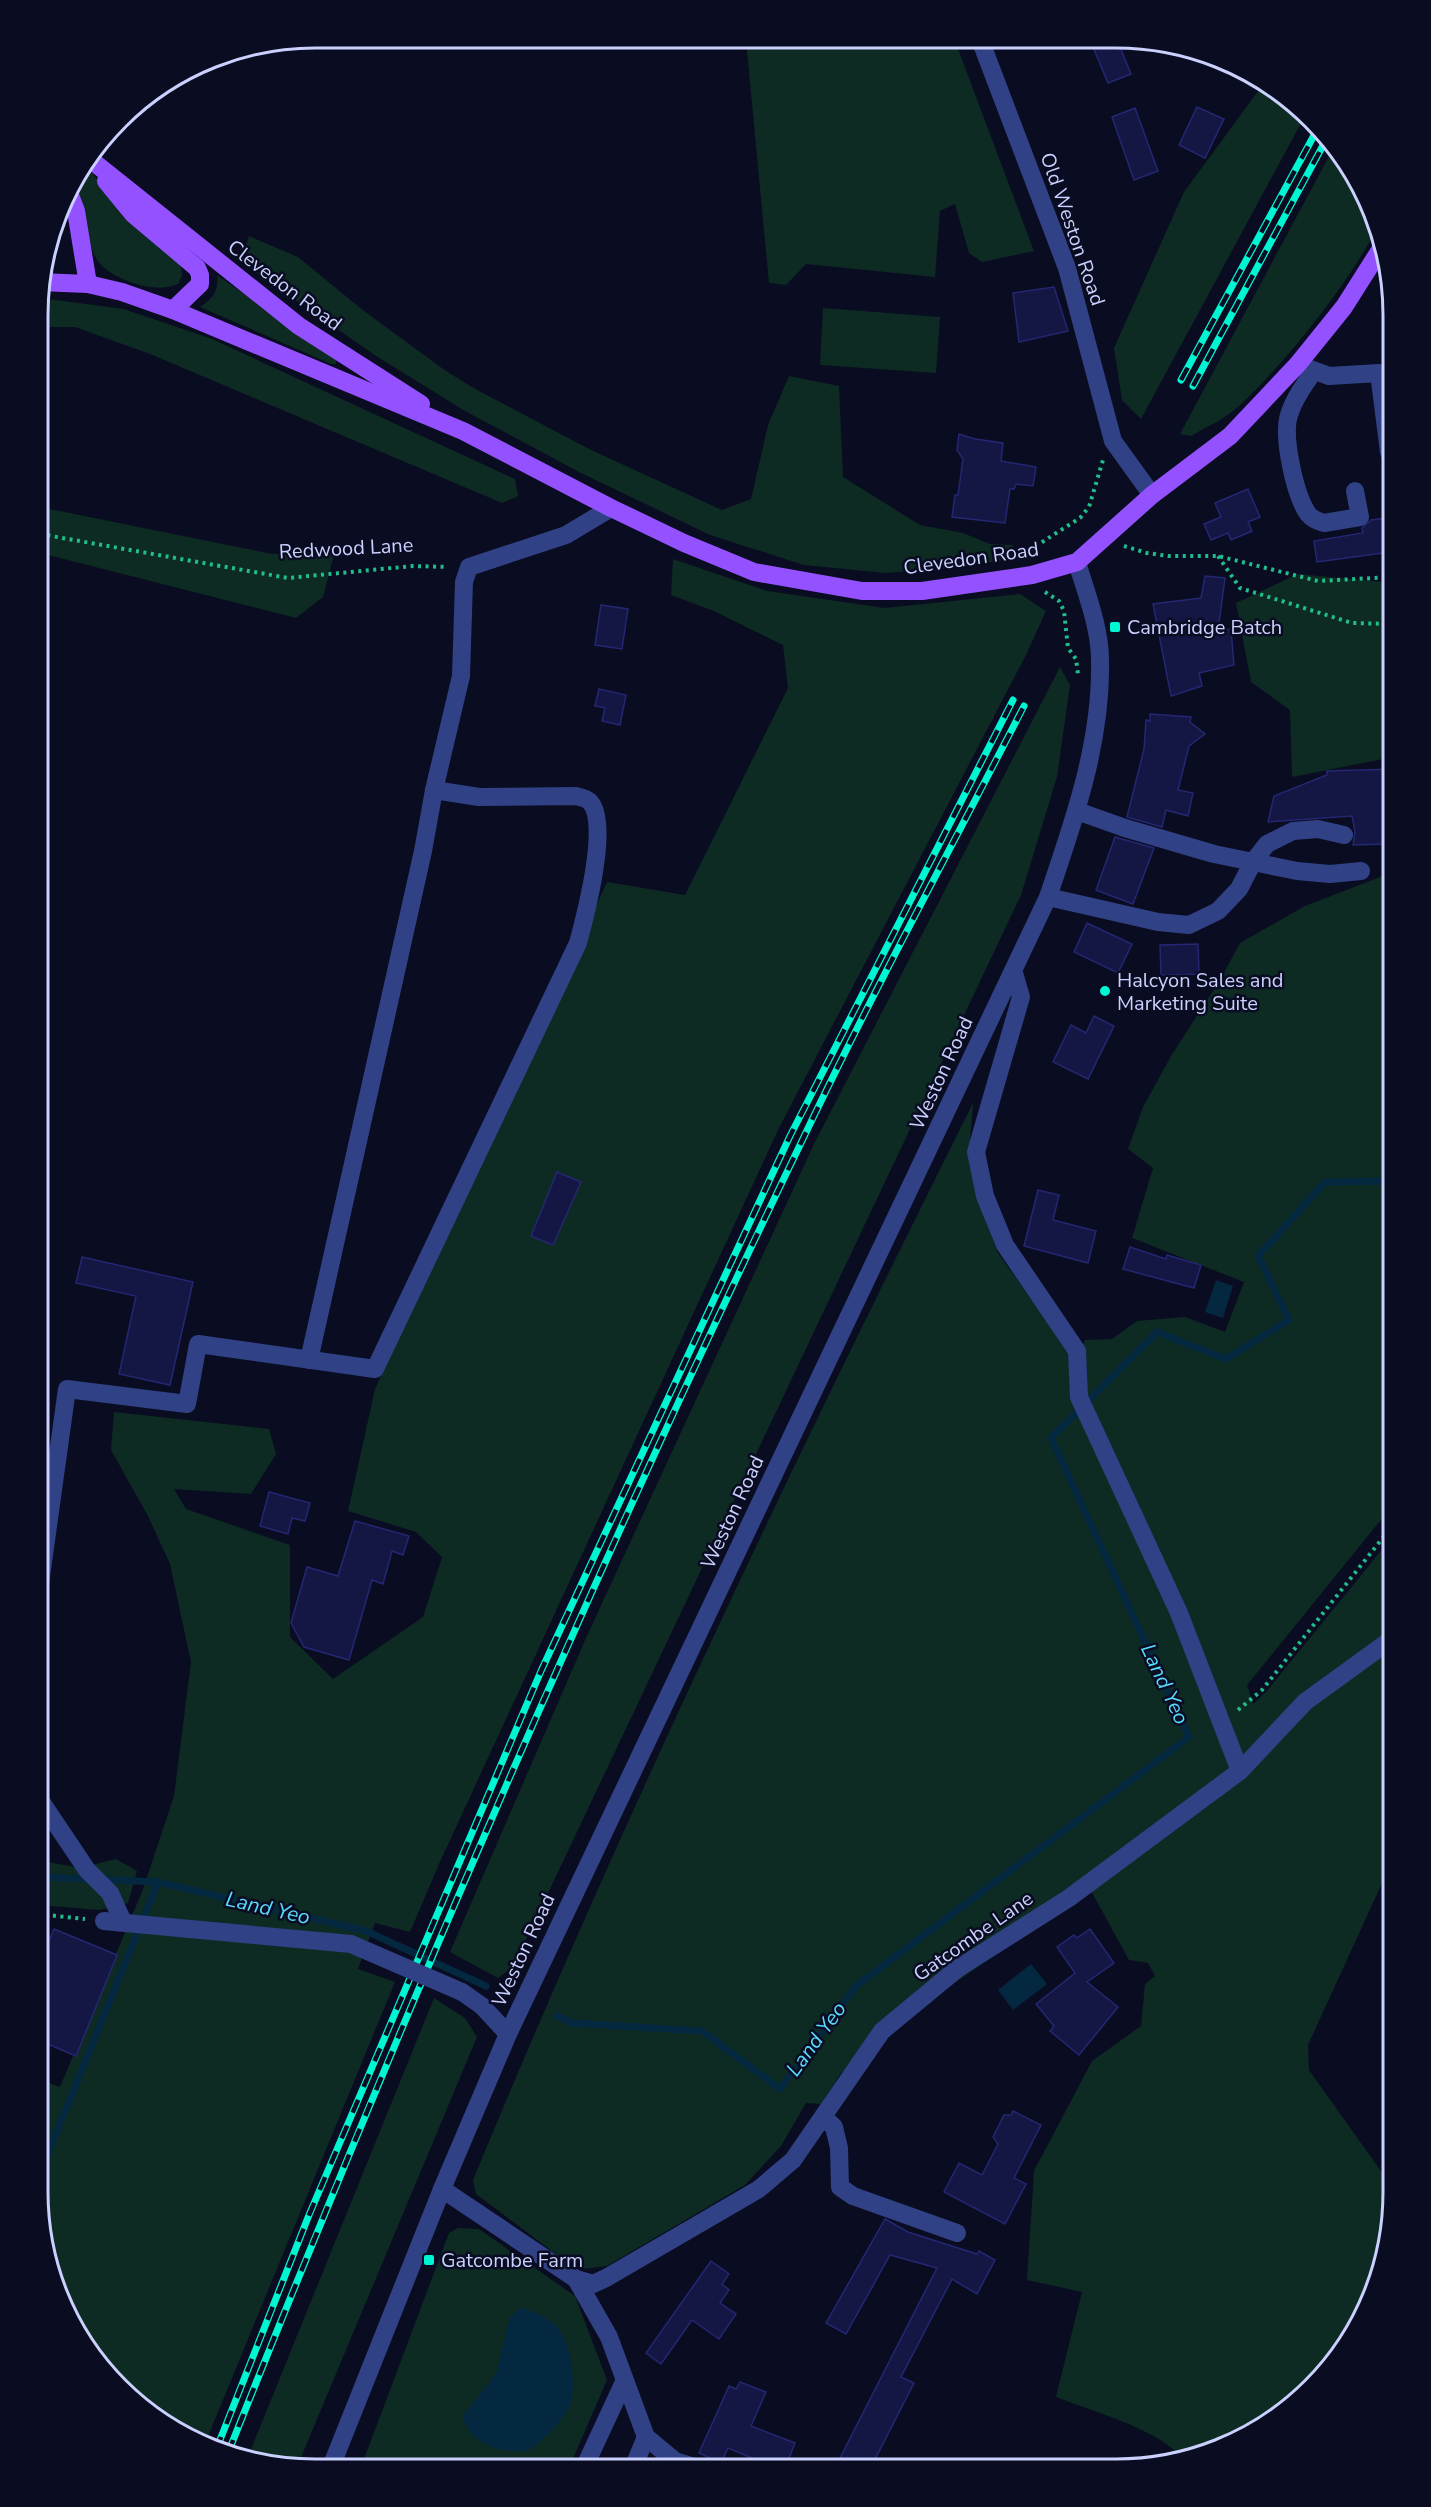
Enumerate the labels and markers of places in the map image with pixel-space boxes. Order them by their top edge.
place label: Cambridge Batch [1127,614,1282,641]
marker: Cambridge Batch [1108,620,1122,634]
place label: Halcyon Sales and Marketing Suite [1117,967,1283,1017]
marker: Halcyon Sales and Marketing Suite [1098,984,1112,998]
place label: Gatcombe Farm [441,2247,583,2274]
marker: Gatcombe Farm [422,2253,436,2267]

